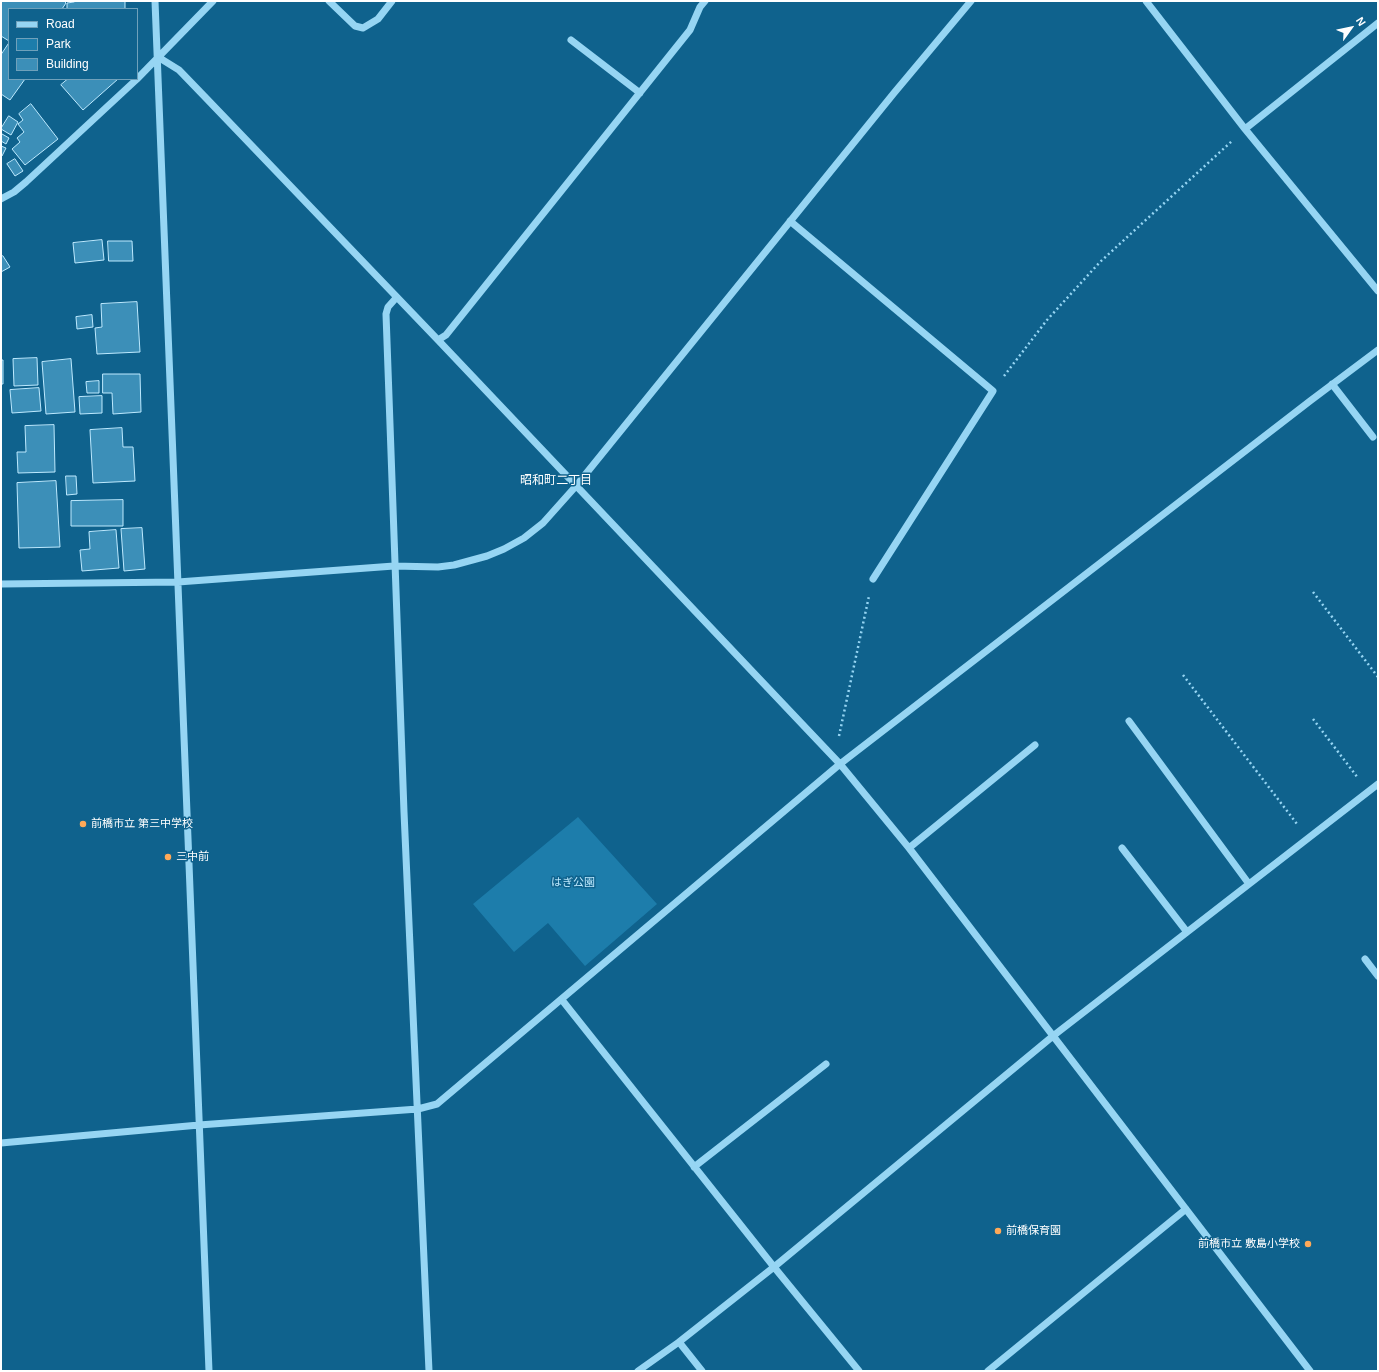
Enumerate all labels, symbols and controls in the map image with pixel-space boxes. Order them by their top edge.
legend [8,8,138,80]
north arrow [1331,8,1371,48]
text: N [1354,15,1368,28]
text: Road [46,17,75,31]
text: Park [46,37,71,51]
text: Building [46,57,89,71]
district label: 昭和町二丁目 [520,474,592,488]
place label: 前橋市立 第三中学校 [91,817,193,831]
marker: 前橋市立 第三中学校 [78,819,88,829]
place label: 三中前 [176,850,209,864]
marker: 三中前 [163,852,173,862]
park label: はぎ公園 [551,876,595,890]
place label: 前橋保育園 [1006,1224,1061,1238]
marker: 前橋保育園 [993,1226,1003,1236]
place label: 前橋市立 敷島小学校 [1198,1237,1300,1251]
marker: 前橋市立 敷島小学校 [1303,1239,1313,1249]

